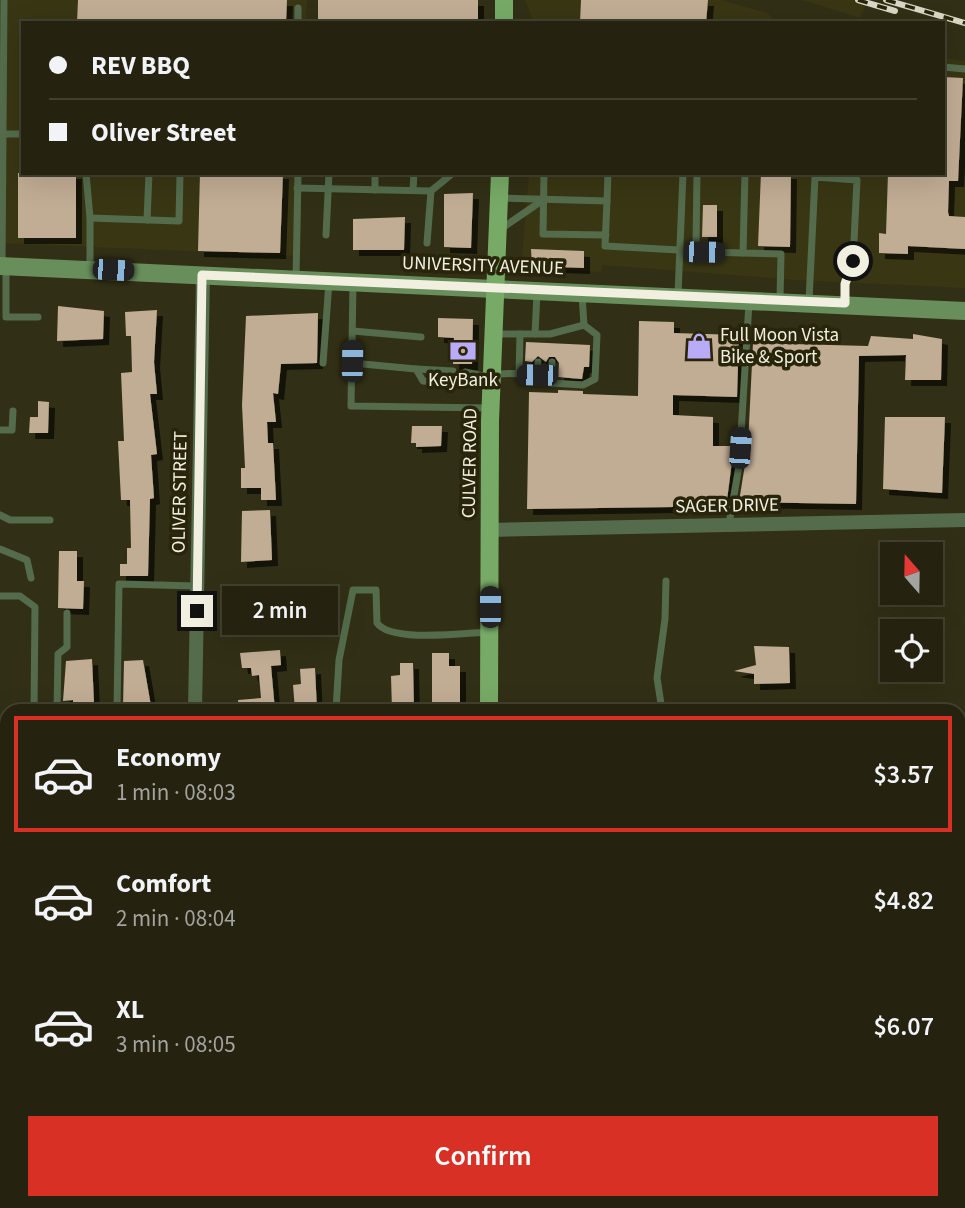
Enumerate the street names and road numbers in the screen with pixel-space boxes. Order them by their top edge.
street label: UNIVERSITY AVENUE [401,250,565,282]
street label: CULVER ROAD [456,408,484,518]
street label: OLIVER STREET [165,431,195,553]
street label: SAGER DRIVE [675,492,779,520]

